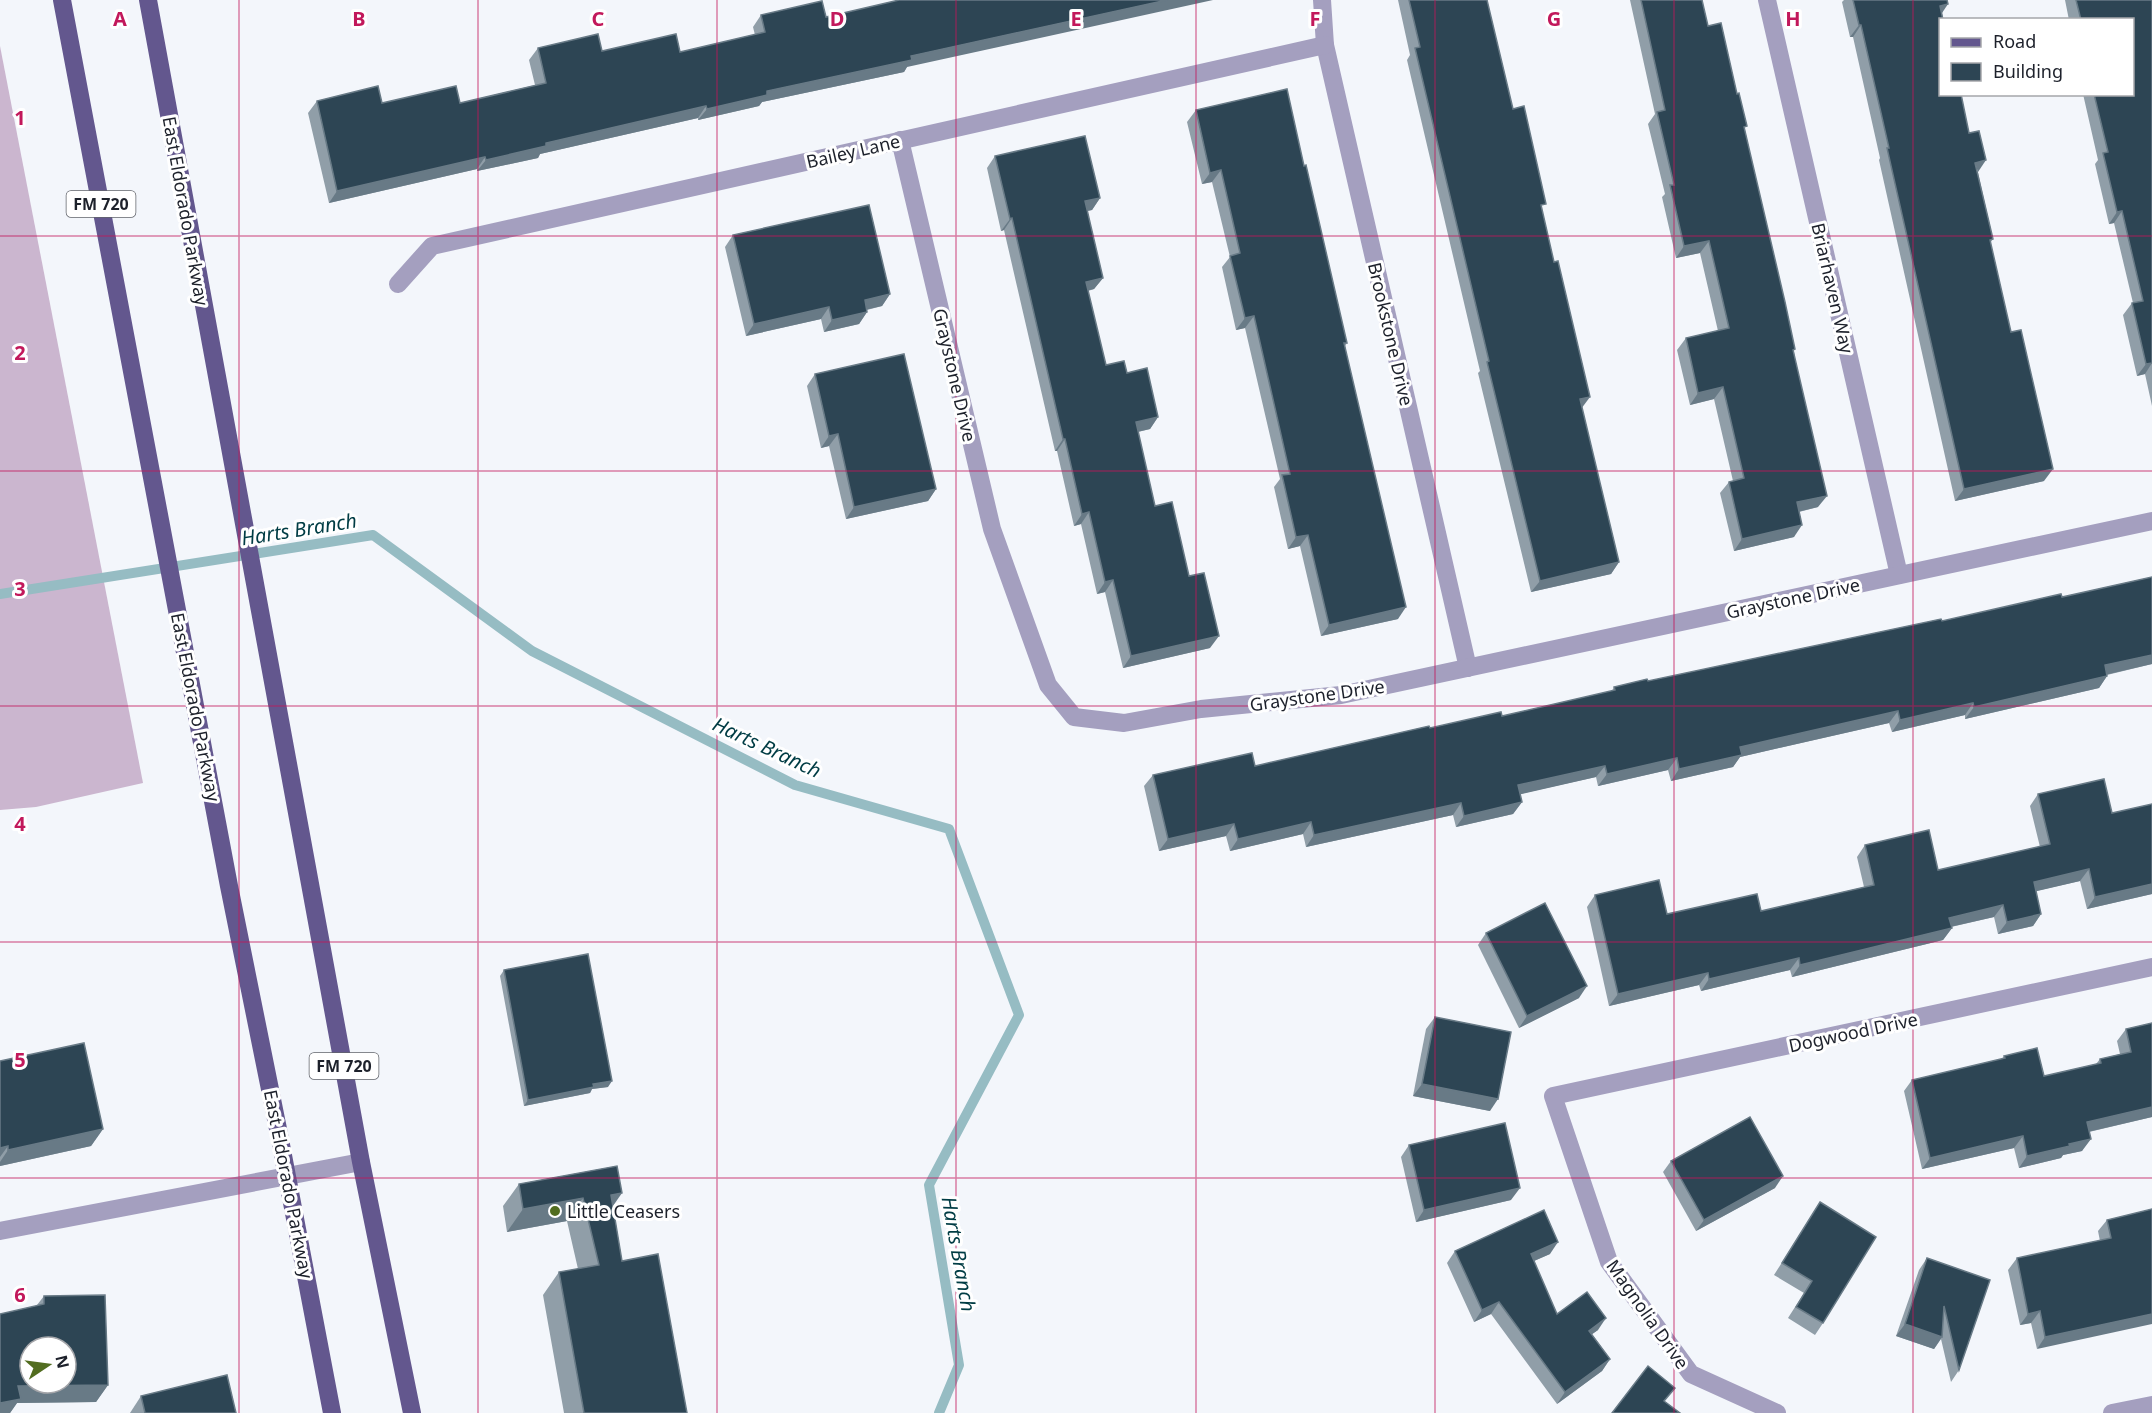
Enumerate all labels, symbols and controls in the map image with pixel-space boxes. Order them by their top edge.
text: A [113,5,127,32]
text: B [352,5,366,32]
text: C [592,5,605,32]
text: D [830,5,844,32]
text: E [1070,5,1082,32]
text: F [1310,5,1320,32]
text: G [1547,5,1561,32]
text: H [1785,5,1801,32]
legend [1939,18,2134,96]
text: Road [1993,29,2036,53]
text: Building [1993,59,2063,83]
text: 1 [14,104,26,131]
street label: East Eldorado Parkway [158,114,215,308]
street label: Bailey Lane [804,129,902,173]
road number: FM 720 [66,191,136,217]
street label: Briarhaven Way [1806,220,1860,356]
street label: Brookstone Drive [1363,260,1419,408]
street label: Graystone Drive [928,306,982,444]
text: 2 [14,339,26,366]
water label: Harts Branch [239,507,359,551]
street label: Graystone Drive [1724,572,1862,624]
text: 3 [14,575,26,602]
street label: East Eldorado Parkway [166,611,226,804]
street label: Graystone Drive [1248,674,1386,716]
water label: Harts Branch [708,710,826,784]
text: 4 [14,810,26,837]
street label: Dogwood Drive [1786,1007,1920,1057]
text: 5 [14,1046,26,1073]
road number: FM 720 [310,1053,378,1079]
street label: East Eldorado Parkway [259,1088,319,1281]
water label: Harts Branch [936,1194,982,1314]
place label: Little Ceasers [567,1199,680,1223]
marker: Little Ceasers [548,1204,562,1218]
street label: Magnolia Drive [1601,1255,1695,1373]
text: 6 [14,1281,26,1308]
north arrow [18,1335,78,1395]
text: N [50,1353,75,1370]

